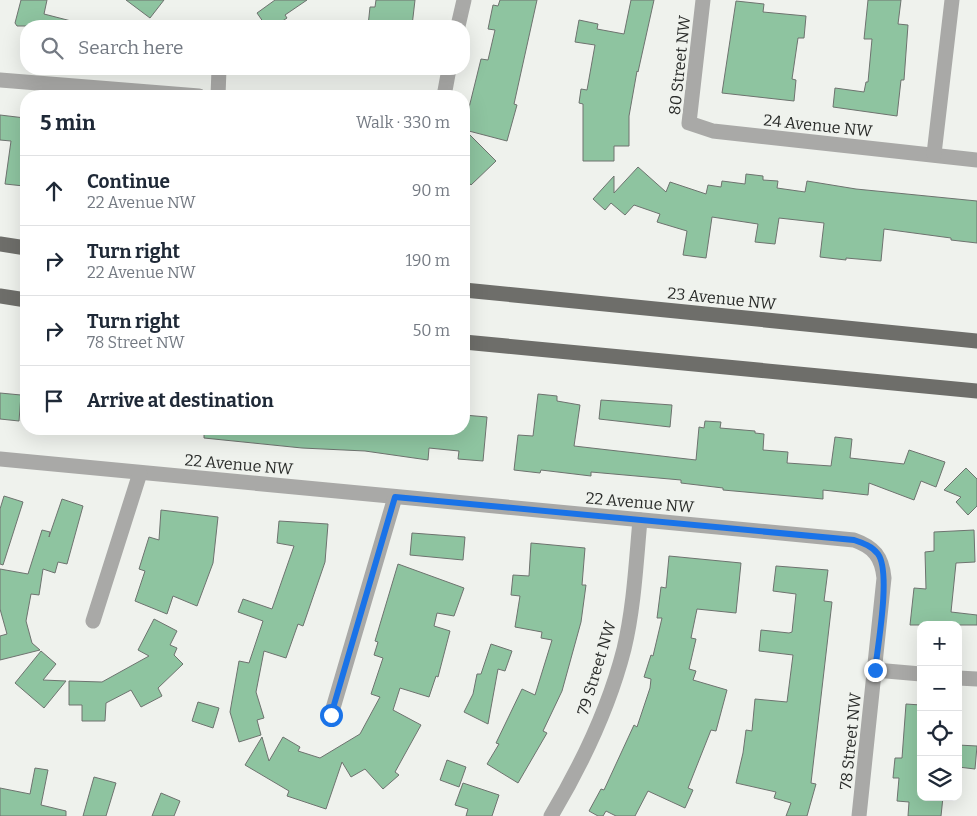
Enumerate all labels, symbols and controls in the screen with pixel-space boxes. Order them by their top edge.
street label: 80 Street NW [665,14,694,116]
search box [20,20,470,75]
icon: search [38,34,66,62]
text: Search here [78,36,183,59]
text: 5 min [40,110,96,136]
street label: 24 Avenue NW [763,110,874,141]
text: Walk · 330 m [356,113,450,132]
text: Continue [87,170,170,193]
icon: ahead [40,177,68,205]
text: 90 m [412,181,450,200]
text: 22 Avenue NW [87,193,196,212]
text: Turn right [87,240,180,263]
icon: right [40,247,68,275]
text: 190 m [405,251,450,270]
text: 22 Avenue NW [87,263,196,282]
street label: 23 Avenue NW [667,283,778,314]
text: Turn right [87,310,180,333]
icon: right [40,317,68,345]
text: 50 m [413,321,450,340]
text: 78 Street NW [87,333,185,352]
icon: arrive [40,387,68,415]
text: Arrive at destination [87,389,274,412]
street label: 22 Avenue NW [184,450,295,479]
street label: 22 Avenue NW [585,488,696,517]
street label: 79 Street NW [573,618,620,717]
map controls [917,621,962,801]
button: + [917,621,962,666]
route end [864,659,887,682]
button: − [917,666,962,711]
street label: 78 Street NW [836,691,865,791]
route start [320,704,343,727]
button: locate [917,711,962,756]
button: layers [917,756,962,801]

